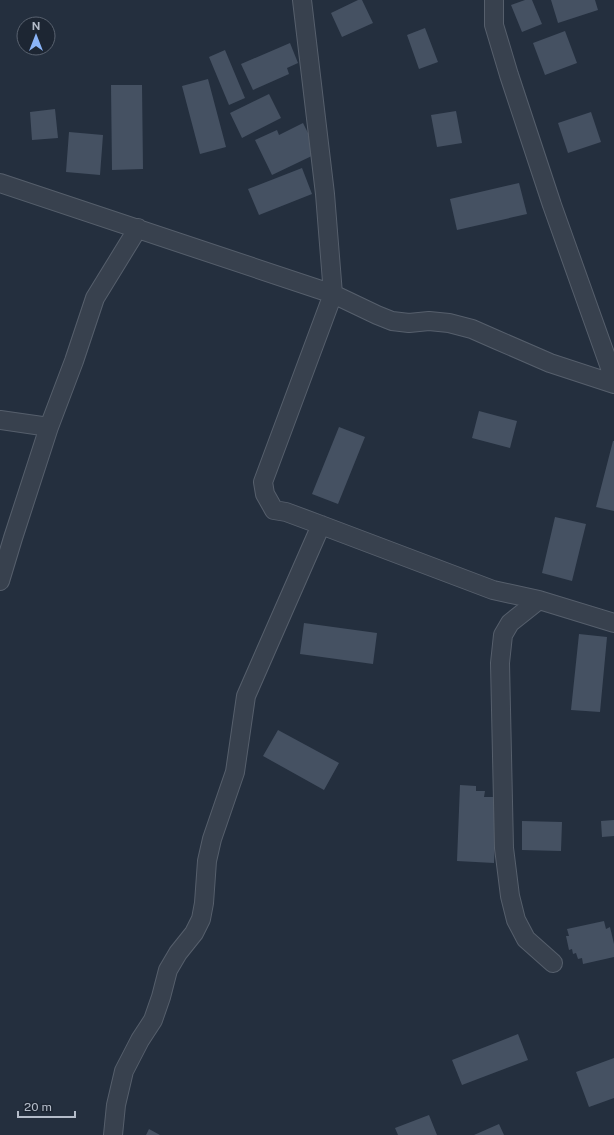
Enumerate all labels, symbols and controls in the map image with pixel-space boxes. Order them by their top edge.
north arrow [16,16,56,56]
text: N [32,20,40,32]
scale bar [18,1093,75,1119]
text: 20 m [24,1100,52,1114]

